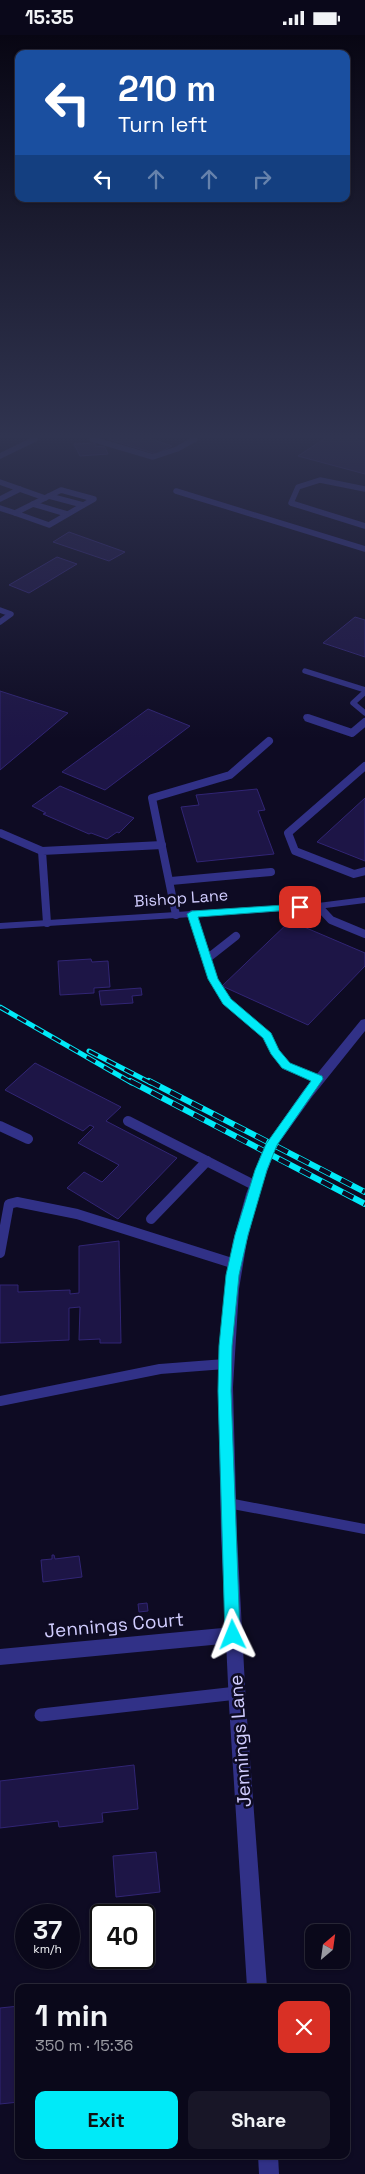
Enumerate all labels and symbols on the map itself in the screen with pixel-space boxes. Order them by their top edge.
street label: Bishop Lane [133,884,229,912]
pin [279,886,321,928]
street label: Jennings Court [43,1606,185,1644]
position arrow [206,1608,258,1660]
street label: Jennings Lane [223,1674,257,1808]
speed limit sign: 40 [90,1904,155,1969]
north arrow [305,1924,350,1969]

